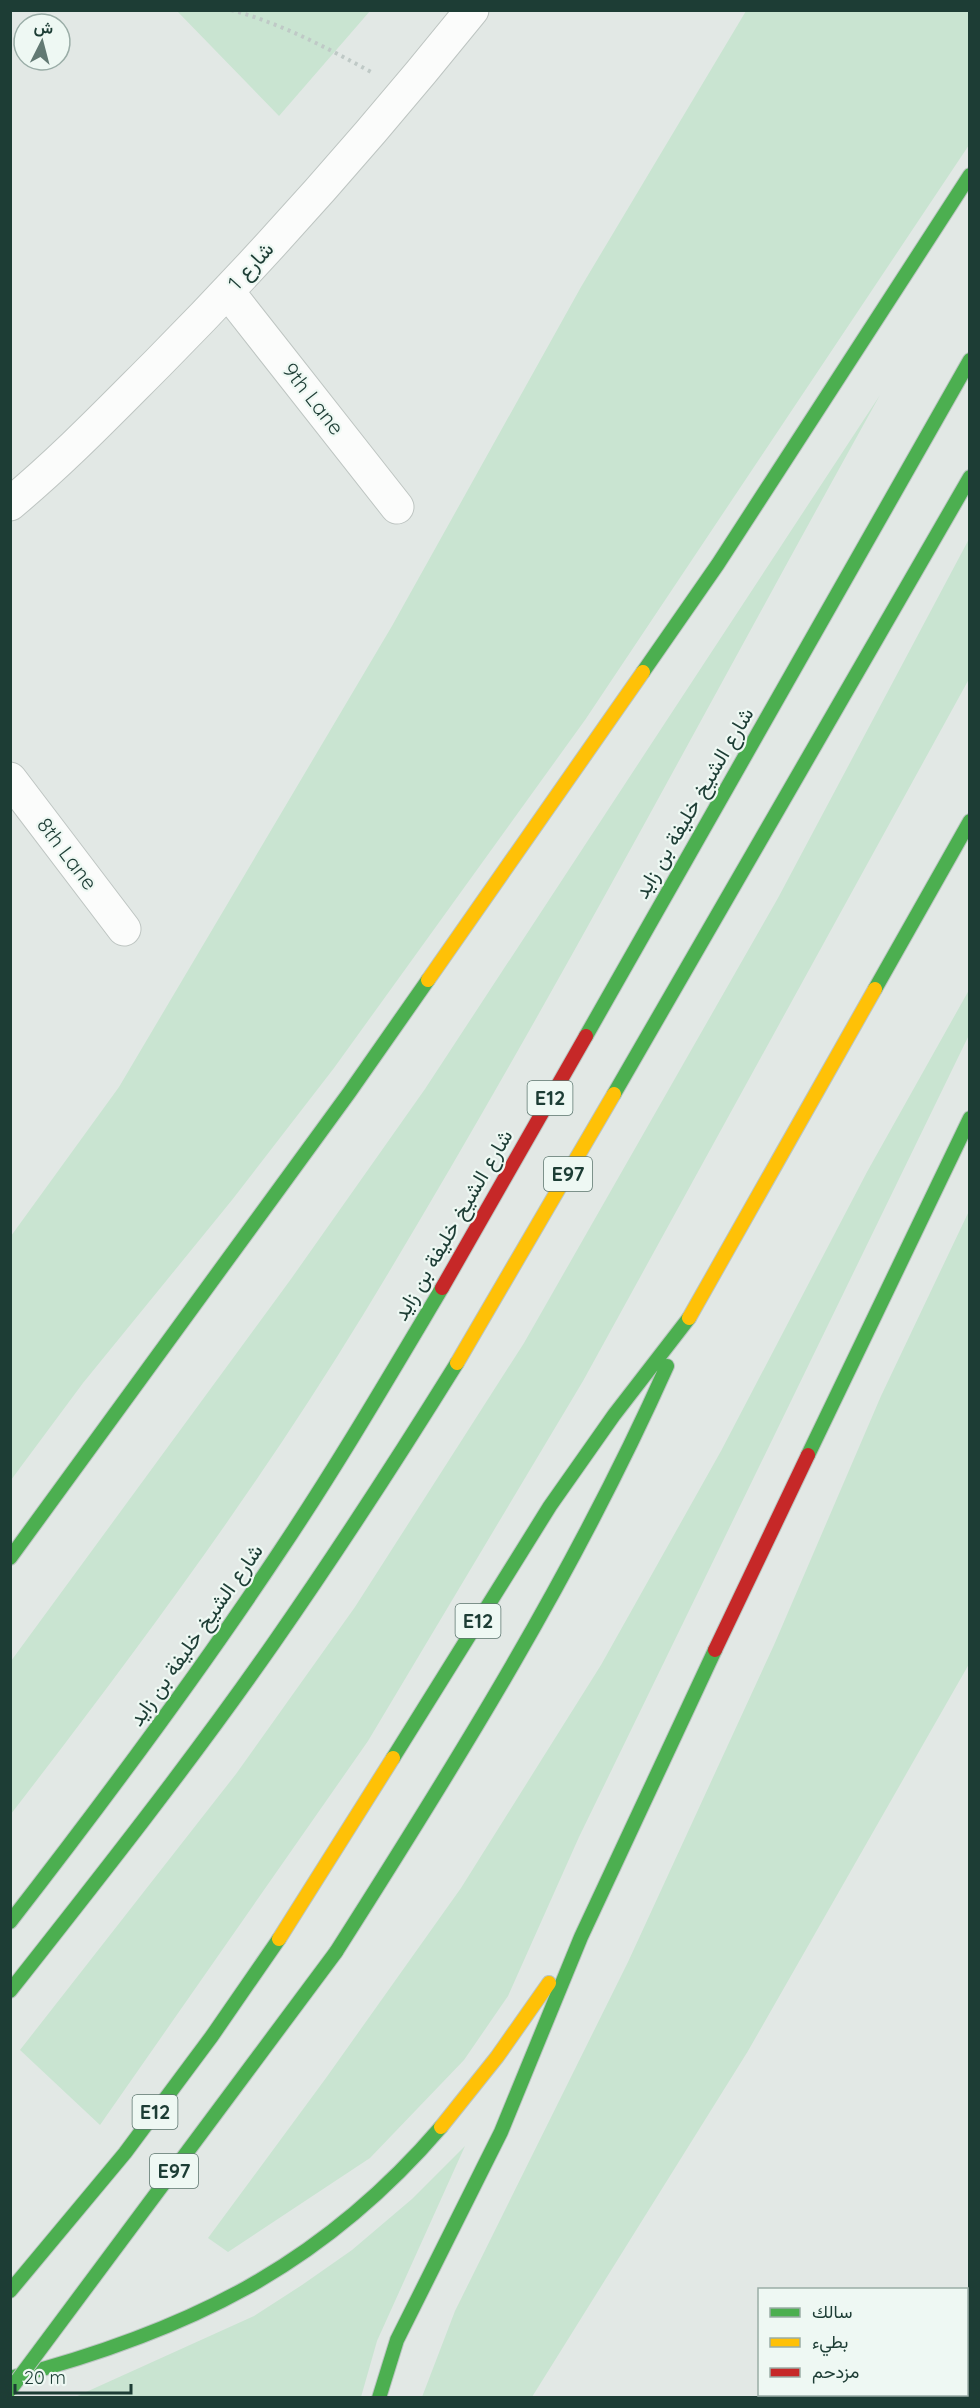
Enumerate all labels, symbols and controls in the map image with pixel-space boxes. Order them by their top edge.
north arrow [12,12,72,72]
text: ش [33,16,54,38]
street label: شارع 1 [222,236,280,296]
street label: 9th Lane [278,357,350,440]
street label: شارع الشيخ خليفة بن زايد [628,702,760,904]
street label: 8th Lane [32,812,103,895]
road number: E12 [528,1081,572,1115]
street label: شارع الشيخ خليفة بن زايد [387,1124,519,1326]
road number: E97 [544,1157,592,1191]
street label: شارع الشيخ خليفة بن زايد [122,1538,270,1732]
road number: E12 [456,1604,500,1638]
road number: E12 [132,2095,178,2129]
road number: E97 [150,2154,198,2188]
legend [758,2288,968,2396]
text: سالك [812,2300,852,2323]
text: بطيء [812,2330,848,2357]
scale bar [15,2357,130,2395]
text: مزدحم [812,2360,859,2384]
text: 20 m [24,2366,66,2389]

